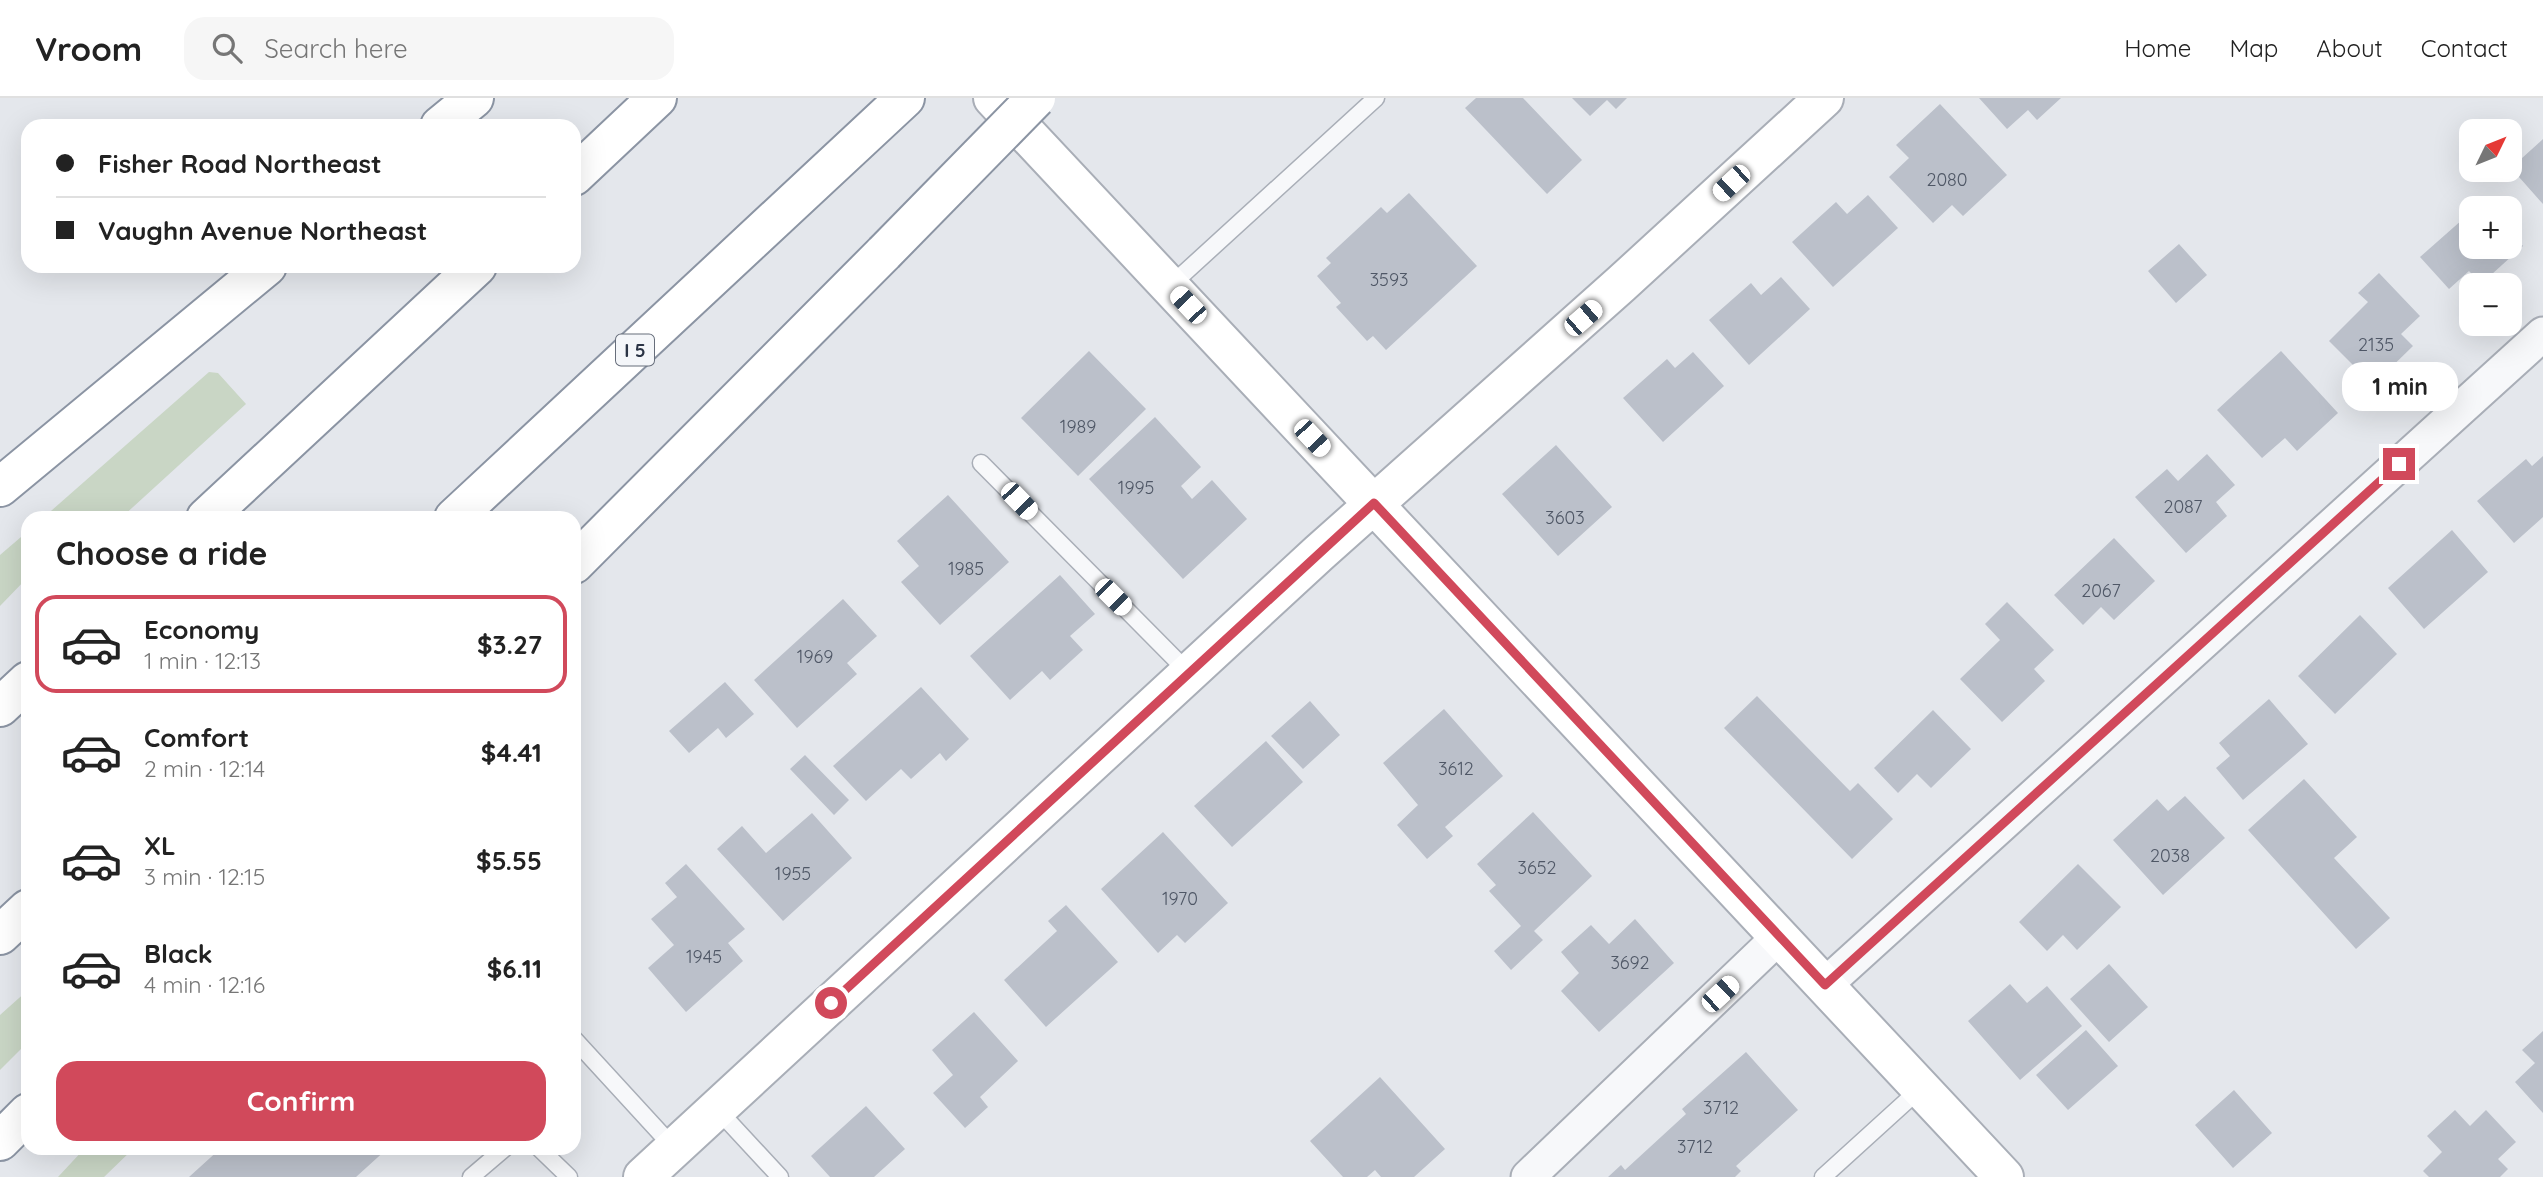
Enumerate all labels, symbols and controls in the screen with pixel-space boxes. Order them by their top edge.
search box [184,17,674,80]
text: Vroom [35,28,142,69]
icon: search [208,29,246,67]
text: Search here [264,32,408,65]
text: Home [2124,33,2191,63]
text: Map [2229,33,2278,63]
text: About [2316,33,2383,63]
text: Contact [2421,33,2508,63]
north arrow [2459,119,2522,182]
map controls [2459,119,2522,336]
text: Fisher Road Northeast [98,147,382,180]
car [1709,161,1754,205]
house number: 2080 [1926,168,1968,191]
button: + [2459,196,2522,259]
text: Vaughn Avenue Northeast [98,214,427,247]
house number: 3593 [1370,268,1408,291]
button: − [2459,273,2522,336]
car [1166,282,1211,328]
car [1561,296,1606,340]
house number: 2135 [2358,333,2394,356]
road number: I 5 [616,334,654,366]
callout: 1 min [2341,362,2457,412]
text: 1 min [2372,372,2428,401]
house number: 1989 [1060,415,1096,438]
car [1290,415,1335,461]
route end [2383,448,2415,480]
house number: 1995 [1118,476,1154,499]
car [997,479,1042,523]
house number: 2087 [2163,495,2203,518]
house number: 3603 [1545,506,1585,529]
text: Choose a ride [56,533,268,573]
house number: 1985 [948,557,984,580]
car [1091,575,1136,619]
house number: 2067 [2081,579,2121,602]
icon: car [60,613,123,676]
text: Economy [144,613,259,646]
text: $3.27 [477,628,542,661]
house number: 1969 [797,645,833,668]
text: 1 min · 12:13 [144,646,261,675]
icon: car [60,721,123,784]
text: Comfort [144,721,249,754]
text: $4.41 [481,736,542,769]
text: 2 min · 12:14 [144,754,265,783]
house number: 3612 [1438,757,1474,780]
icon: car [60,829,123,892]
text: XL [144,829,176,862]
text: $5.55 [476,844,542,877]
house number: 2038 [2150,844,2190,867]
house number: 3652 [1518,856,1556,879]
text: 3 min · 12:15 [144,862,265,891]
house number: 1955 [775,862,811,885]
house number: 1970 [1162,887,1198,910]
icon: car [60,937,123,1000]
text: Black [144,937,213,970]
house number: 1945 [686,945,722,968]
house number: 3692 [1610,951,1650,974]
text: $6.11 [487,952,542,985]
text: 4 min · 12:16 [144,970,265,999]
car [1698,972,1743,1016]
route start [815,987,847,1019]
button: Confirm [56,1061,546,1141]
house number: 3712 [1703,1096,1739,1119]
house number: 3712 [1677,1135,1713,1158]

